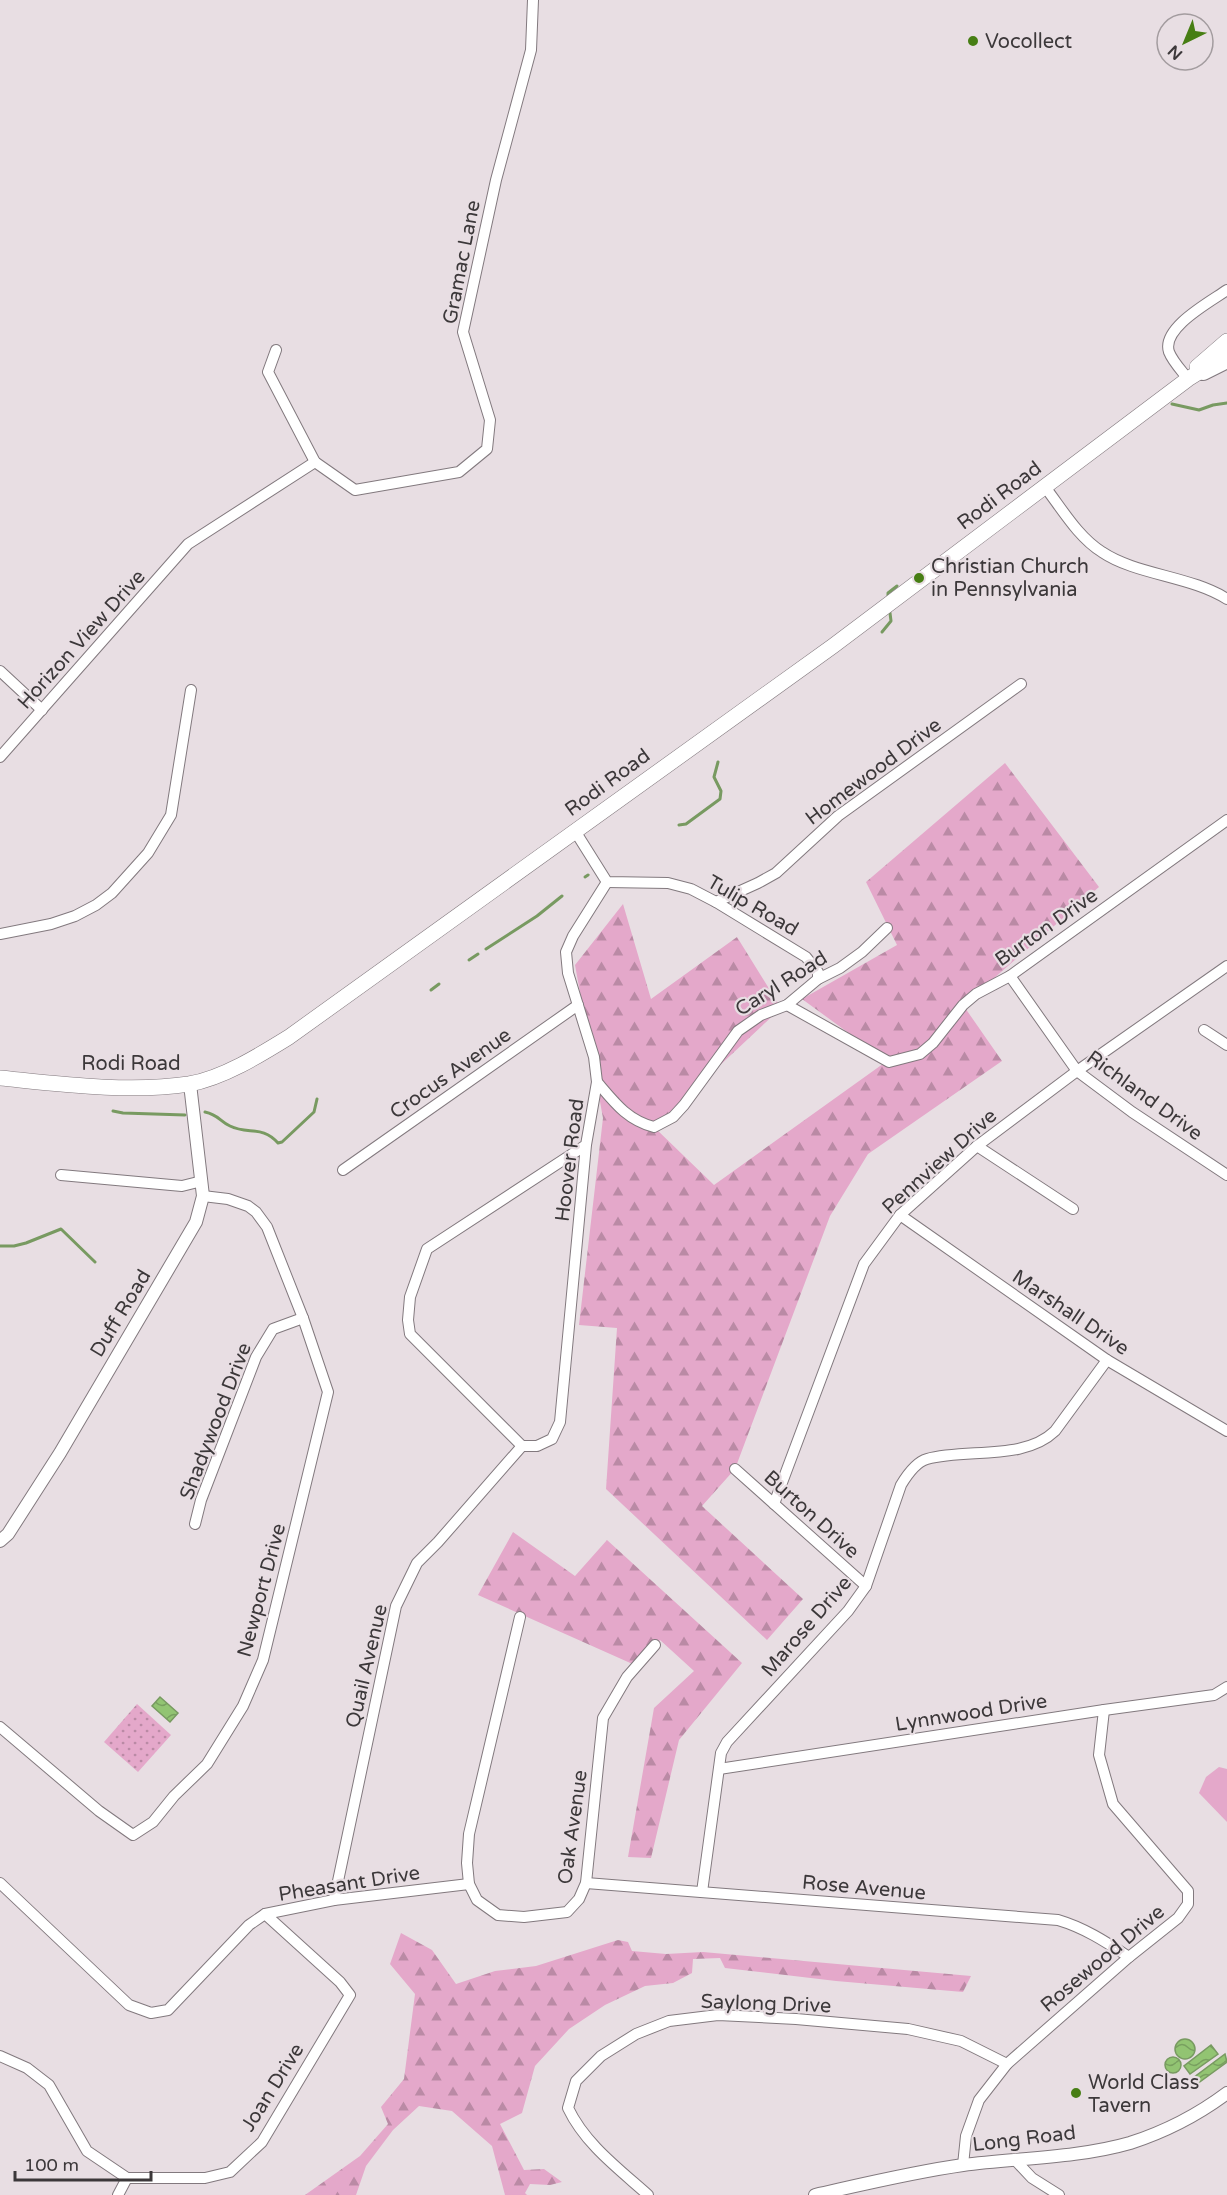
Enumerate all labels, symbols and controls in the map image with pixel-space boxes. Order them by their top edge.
north arrow [1155,12,1215,72]
place label: Vocollect [985,30,1073,54]
marker: Vocollect [966,34,980,48]
text: N [1164,41,1187,64]
street label: Gramac Lane [438,198,486,326]
street label: Rodi Road [953,456,1047,535]
place label: Christian Church in Pennsylvania [931,555,1089,602]
street label: Horizon View Drive [13,565,151,714]
marker: Christian Church in Pennsylvania [912,571,926,585]
street label: Homewood Drive [801,713,946,831]
street label: Rodi Road [560,744,655,822]
street label: Tulip Road [703,870,802,942]
street label: Burton Drive [991,884,1103,972]
street label: Caryl Road [731,946,832,1022]
street label: Crocus Avenue [385,1023,516,1125]
street label: Richland Drive [1082,1046,1207,1146]
street label: Rodi Road [81,1052,181,1076]
street label: Hoover Road [551,1097,589,1223]
street label: Pennview Drive [877,1104,1002,1219]
street label: Duff Road [85,1265,156,1362]
street label: Marshall Drive [1007,1265,1133,1361]
street label: Shadywood Drive [175,1340,257,1503]
street label: Burton Drive [759,1466,864,1564]
street label: Newport Drive [233,1521,291,1660]
street label: Marose Drive [757,1571,857,1682]
street label: Quail Avenue [341,1602,393,1730]
street label: Lynnwood Drive [893,1689,1049,1737]
street label: Oak Avenue [553,1769,593,1886]
street label: Pheasant Drive [277,1861,422,1907]
street label: Rose Avenue [801,1871,927,1905]
street label: Rosewood Drive [1036,1900,1169,2018]
street label: Saylong Drive [700,1990,832,2018]
street label: Joan Drive [236,2039,309,2136]
place label: World Class Tavern [1088,2071,1199,2118]
marker: World Class Tavern [1069,2086,1083,2100]
street label: Long Road [971,2121,1077,2157]
scale bar [15,2144,152,2182]
text: 100 m [24,2154,79,2176]

